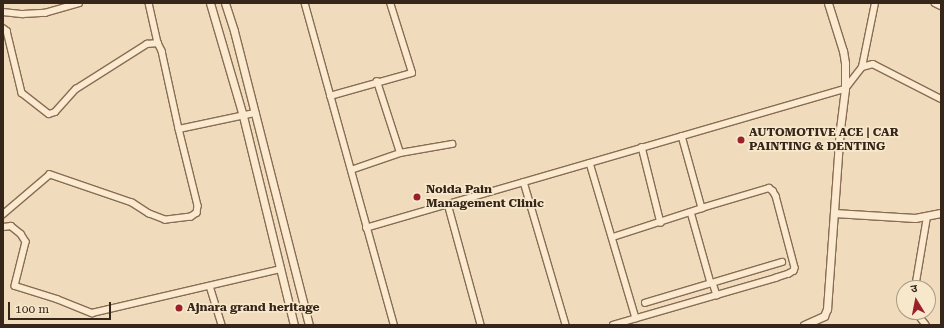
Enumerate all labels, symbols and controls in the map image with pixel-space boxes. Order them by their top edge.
place label: AUTOMOTIVE ACE | CAR PAINTING & DENTING [749,126,899,154]
marker: AUTOMOTIVE ACE | CAR PAINTING & DENTING [736,135,746,145]
place label: Noida Pain Management Clinic [426,183,544,211]
marker: Noida Pain Management Clinic [411,191,423,203]
north arrow [896,280,936,320]
text: उ [910,282,918,296]
scale bar [10,294,113,320]
place label: Ajnara grand heritage [187,301,319,315]
text: 100 m [15,302,49,316]
marker: Ajnara grand heritage [174,303,184,313]

